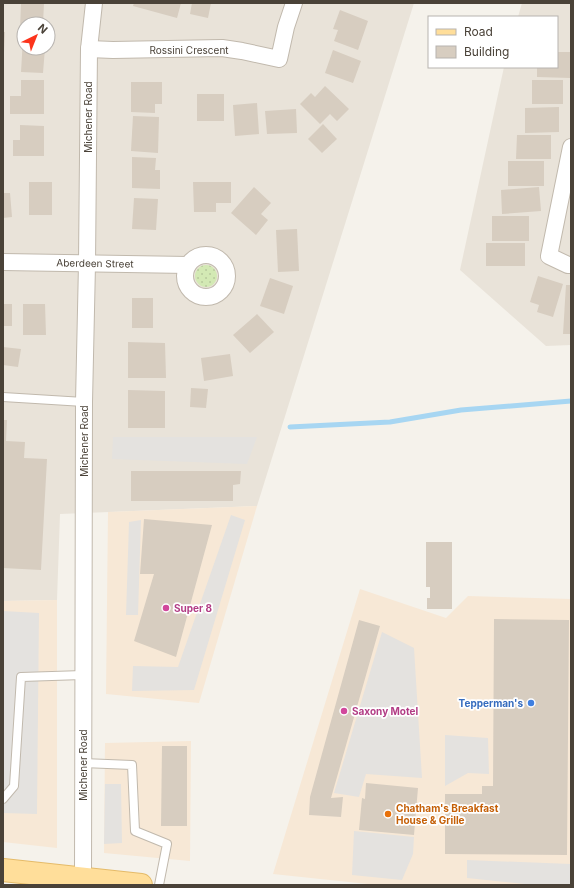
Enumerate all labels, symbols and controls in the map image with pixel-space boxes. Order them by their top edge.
north arrow [16,16,56,56]
legend [428,16,558,68]
text: N [35,21,51,37]
text: Road [464,24,493,39]
street label: Rossini Crescent [149,44,229,56]
text: Building [464,44,509,59]
street label: Michener Road [82,81,94,153]
street label: Aberdeen Street [56,256,134,270]
street label: Michener Road [78,405,90,477]
place label: Super 8 [174,602,212,614]
marker: Super 8 [161,603,171,613]
place label: Tepperman's [459,697,523,709]
marker: Tepperman's [526,698,536,708]
place label: Saxony Motel [352,705,419,718]
marker: Saxony Motel [339,706,349,716]
street label: Michener Road [77,729,89,801]
place label: Chatham's Breakfast House & Grille [396,802,499,826]
marker: Chatham's Breakfast House & Grille [383,809,393,819]

